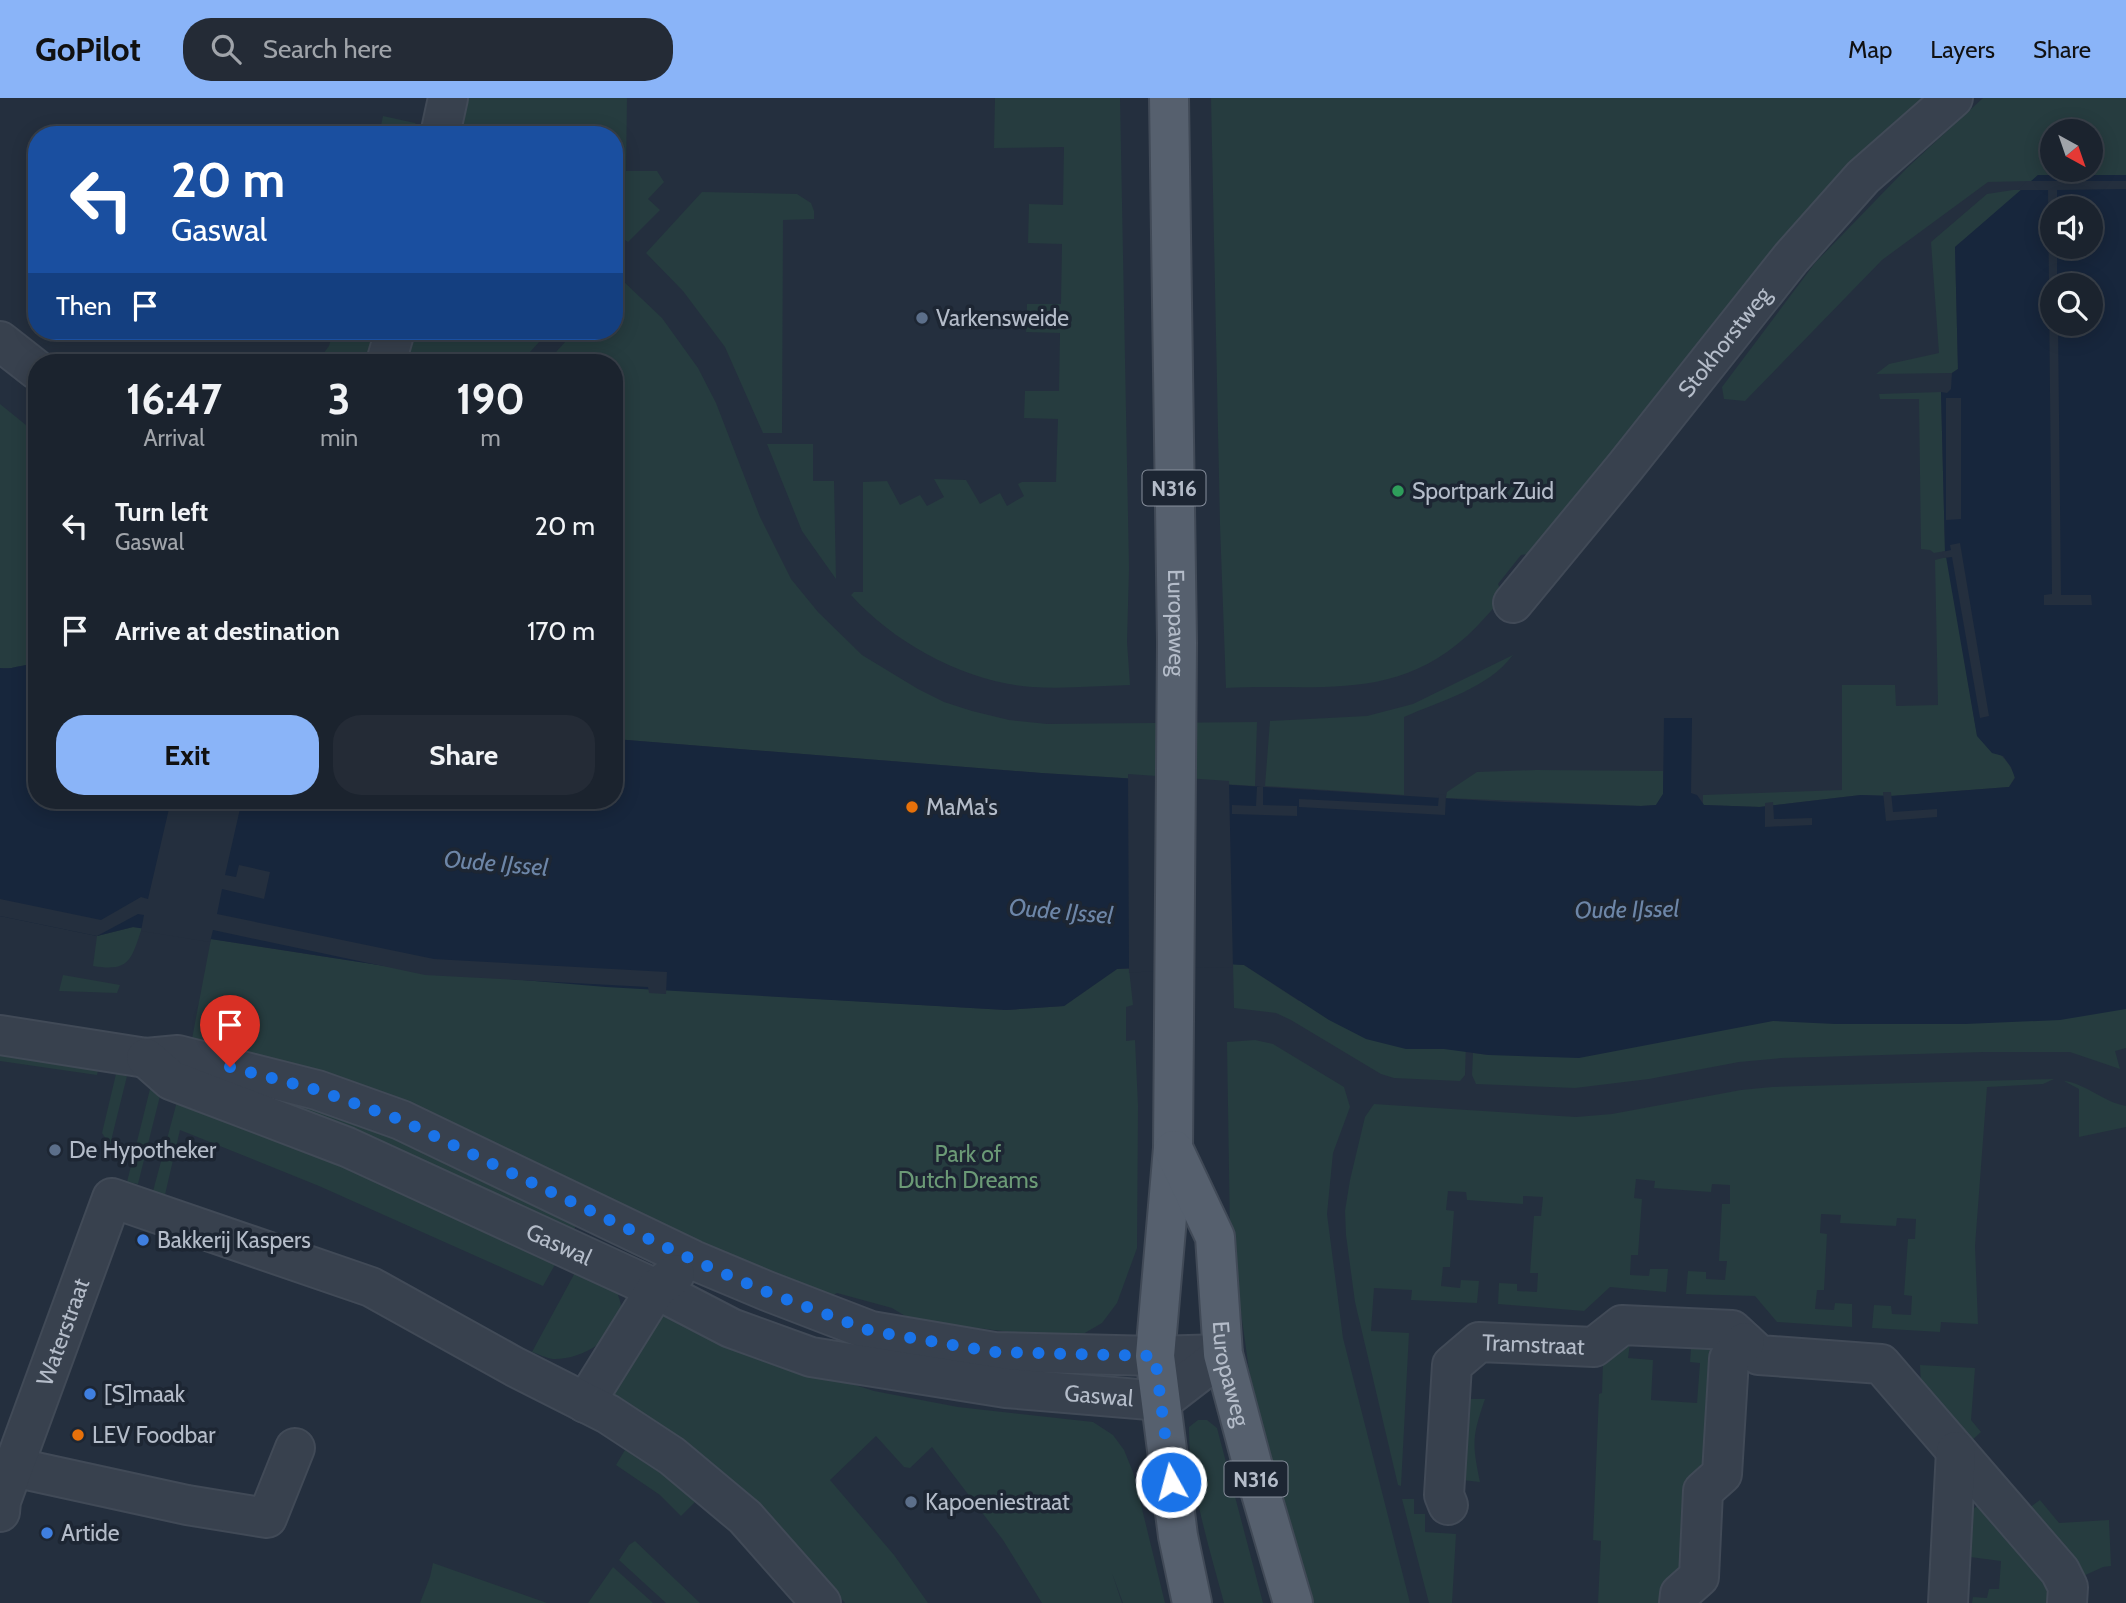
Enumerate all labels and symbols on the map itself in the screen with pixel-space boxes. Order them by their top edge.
north arrow [2040,119,2104,182]
street label: Stokhorstweg [1672,281,1777,403]
place label: Varkensweide [936,304,1069,332]
marker: Varkensweide [914,310,930,326]
road number: N316 [1142,470,1206,506]
place label: Sportpark Zuid [1412,477,1554,505]
marker: Sportpark Zuid [1390,483,1406,499]
street label: Europaweg [1162,569,1191,677]
place label: MaMa's [926,793,998,821]
marker: MaMa's [904,799,920,815]
water label: Oude IJssel [443,844,550,882]
water label: Oude IJssel [1008,892,1115,930]
water label: Oude IJssel [1574,894,1680,924]
pin [200,995,260,1067]
place label: De Hypotheker [69,1136,217,1164]
park label: Park of Dutch Dreams [898,1140,1038,1194]
marker: De Hypotheker [47,1142,63,1158]
street label: Gaswal [522,1217,597,1272]
place label: Bakkerij Kaspers [157,1226,311,1254]
marker: Bakkerij Kaspers [135,1232,151,1248]
street label: Waterstraat [30,1274,95,1390]
street label: Europaweg [1207,1320,1256,1430]
street label: Tramstraat [1482,1328,1586,1361]
street label: Gaswal [1063,1379,1135,1413]
place label: [S]maak [104,1380,186,1408]
marker: [S]maak [82,1386,98,1402]
place label: LEV Foodbar [92,1421,216,1449]
marker: LEV Foodbar [70,1427,86,1443]
position arrow [1134,1445,1208,1519]
road number: N316 [1224,1462,1288,1496]
place label: Kapoeniestraat [925,1488,1070,1516]
marker: Kapoeniestraat [903,1494,919,1510]
place label: Artide [61,1519,120,1547]
marker: Artide [39,1525,55,1541]

